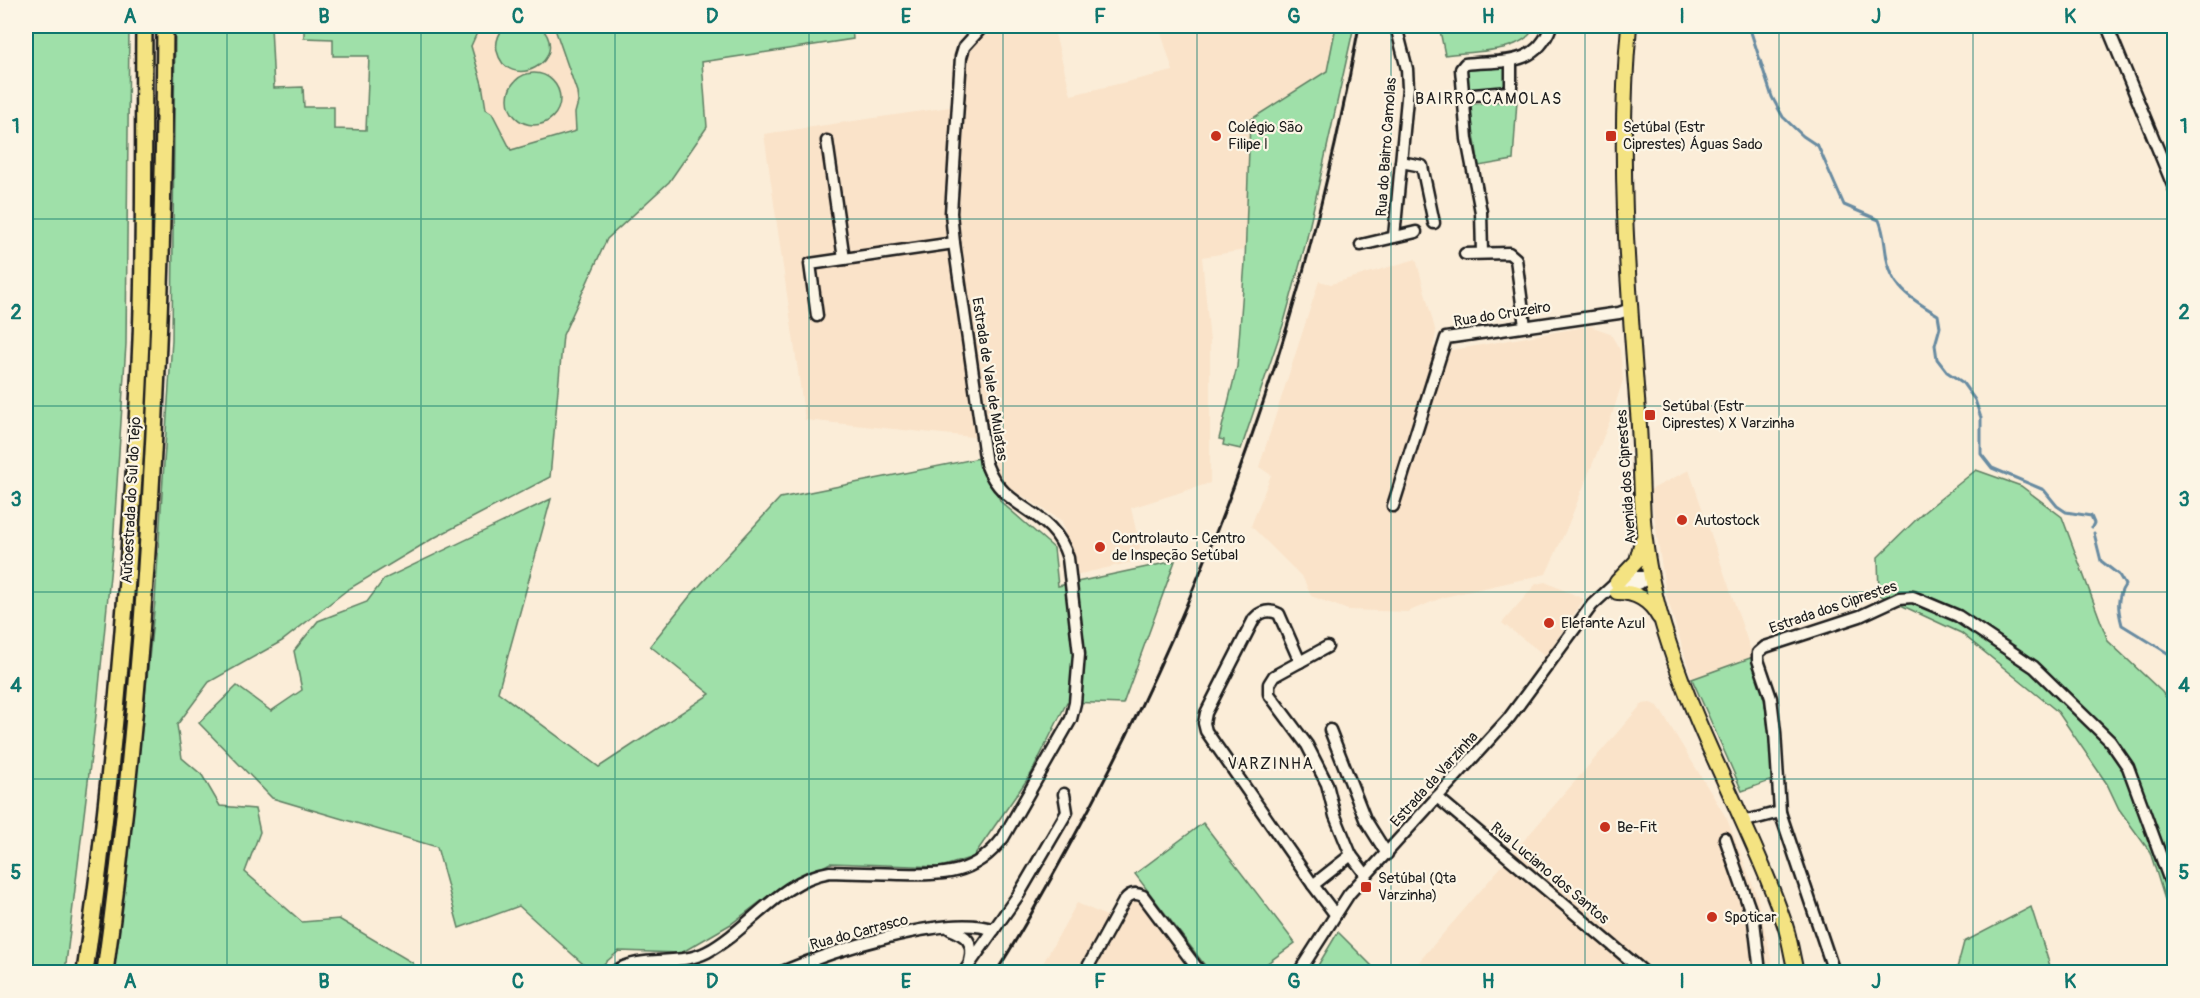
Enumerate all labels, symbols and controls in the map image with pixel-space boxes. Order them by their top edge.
text: A [124,4,137,29]
text: B [318,4,330,29]
text: C [512,4,524,29]
text: D [706,4,719,29]
text: E [901,4,912,29]
text: F [1094,4,1106,29]
text: G [1287,4,1301,29]
text: H [1482,4,1495,29]
text: I [1679,4,1685,29]
text: J [1871,4,1881,29]
text: K [2064,4,2076,29]
street label: Rua do Bairro Camolas [1372,76,1401,217]
district label: BAIRRO CAMOLAS [1415,89,1563,109]
text: 1 [12,114,20,139]
text: 1 [2180,114,2188,139]
place label: Colégio São Filipe I [1228,118,1303,154]
place label: Setúbal (Estr Ciprestes) Águas Sado [1623,118,1763,154]
marker: Colégio São Filipe I [1209,129,1223,143]
marker: Setúbal (Estr Ciprestes) Águas Sado [1604,129,1618,143]
street label: Estrada de Vale de Mulatas [967,296,1012,462]
street label: Rua do Cruzeiro [1452,297,1552,332]
text: 2 [10,300,22,325]
text: 2 [2178,300,2190,325]
place label: Setúbal (Estr Ciprestes) X Varzinha [1662,397,1795,433]
marker: Setúbal (Estr Ciprestes) X Varzinha [1643,408,1657,422]
street label: Avenida dos Ciprestes [1612,409,1641,545]
street label: Autoestrada do Sul do Tejo [118,416,145,584]
text: 3 [10,487,22,512]
text: 3 [2178,487,2190,512]
place label: Autostock [1694,511,1760,530]
marker: Autostock [1675,513,1689,527]
place label: Controlauto - Centro de Inspeção Setúbal [1112,529,1245,565]
marker: Controlauto - Centro de Inspeção Setúbal [1093,540,1107,554]
street label: Estrada dos Ciprestes [1767,577,1900,638]
place label: Elefante Azul [1561,614,1645,633]
marker: Elefante Azul [1542,616,1556,630]
text: 4 [10,673,22,698]
text: 4 [2178,673,2190,698]
street label: Estrada da Varzinha [1386,728,1482,831]
district label: VARZINHA [1228,754,1314,774]
street label: Rua Luciano dos Santos [1487,818,1613,929]
place label: Be-Fit [1617,818,1658,837]
marker: Be-Fit [1598,820,1612,834]
text: 5 [11,860,22,885]
text: 5 [2179,860,2190,885]
place label: Setúbal (Qta Varzinha) [1378,869,1456,905]
marker: Setúbal (Qta Varzinha) [1359,880,1373,894]
place label: Spoticar [1724,908,1777,927]
street label: Rua do Carrasco [808,910,910,955]
marker: Spoticar [1705,910,1719,924]
text: A [124,969,137,994]
text: B [318,969,330,994]
text: C [512,969,524,994]
text: D [706,969,719,994]
text: E [901,969,912,994]
text: F [1094,969,1106,994]
text: G [1287,969,1301,994]
text: H [1482,969,1495,994]
text: I [1679,969,1685,994]
text: J [1871,969,1881,994]
text: K [2064,969,2076,994]

